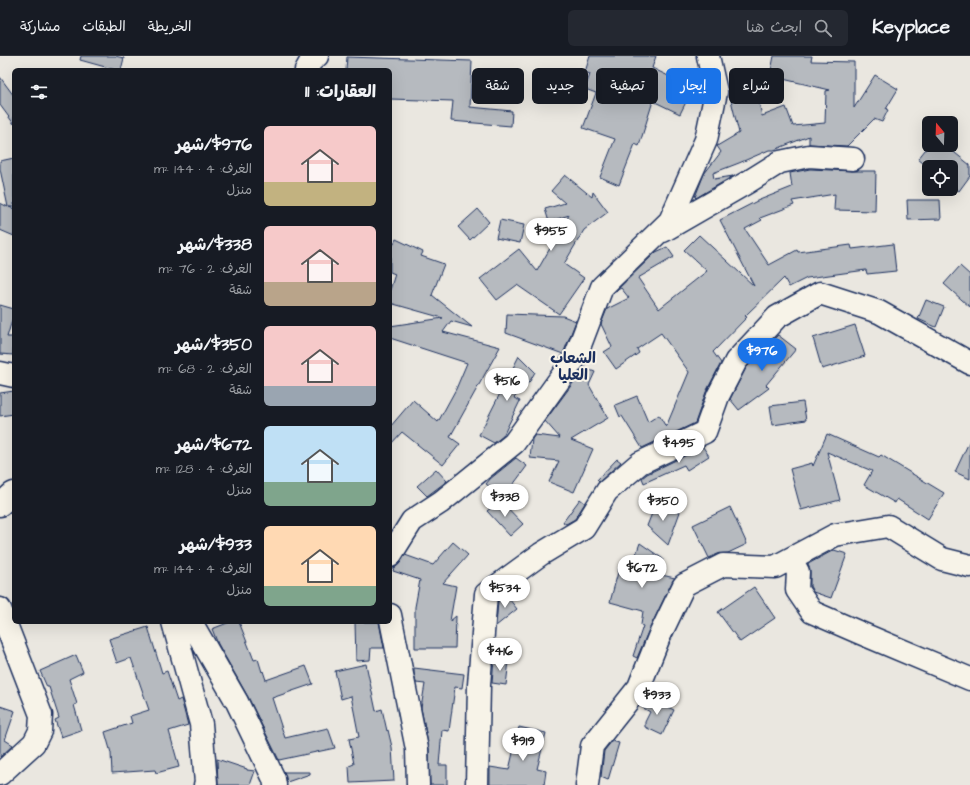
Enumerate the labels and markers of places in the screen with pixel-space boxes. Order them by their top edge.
pin: $955 [527,218,575,252]
pin: $976 [738,338,786,372]
pin: $516 [483,368,531,402]
pin: $495 [655,430,703,464]
pin: $338 [481,484,529,518]
pin: $350 [639,488,687,522]
pin: $672 [618,555,666,589]
pin: $534 [481,575,529,609]
pin: $416 [476,638,524,672]
pin: $933 [633,682,681,716]
pin: $919 [499,728,547,762]

